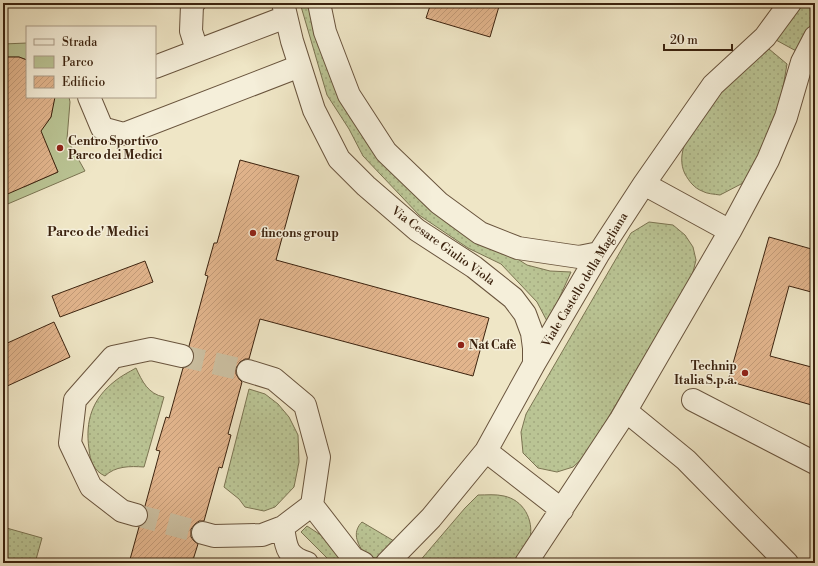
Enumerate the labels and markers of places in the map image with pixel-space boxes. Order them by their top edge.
place label: Centro Sportivo Parco dei Medici [68,134,163,163]
marker: Centro Sportivo Parco dei Medici [55,143,65,153]
place label: fincons group [261,226,339,241]
marker: fincons group [248,228,258,238]
place label: Nat Cafè [469,338,517,353]
marker: Nat Cafè [456,340,466,350]
place label: Technip Italia S.p.a. [674,359,737,388]
marker: Technip Italia S.p.a. [740,368,750,378]

